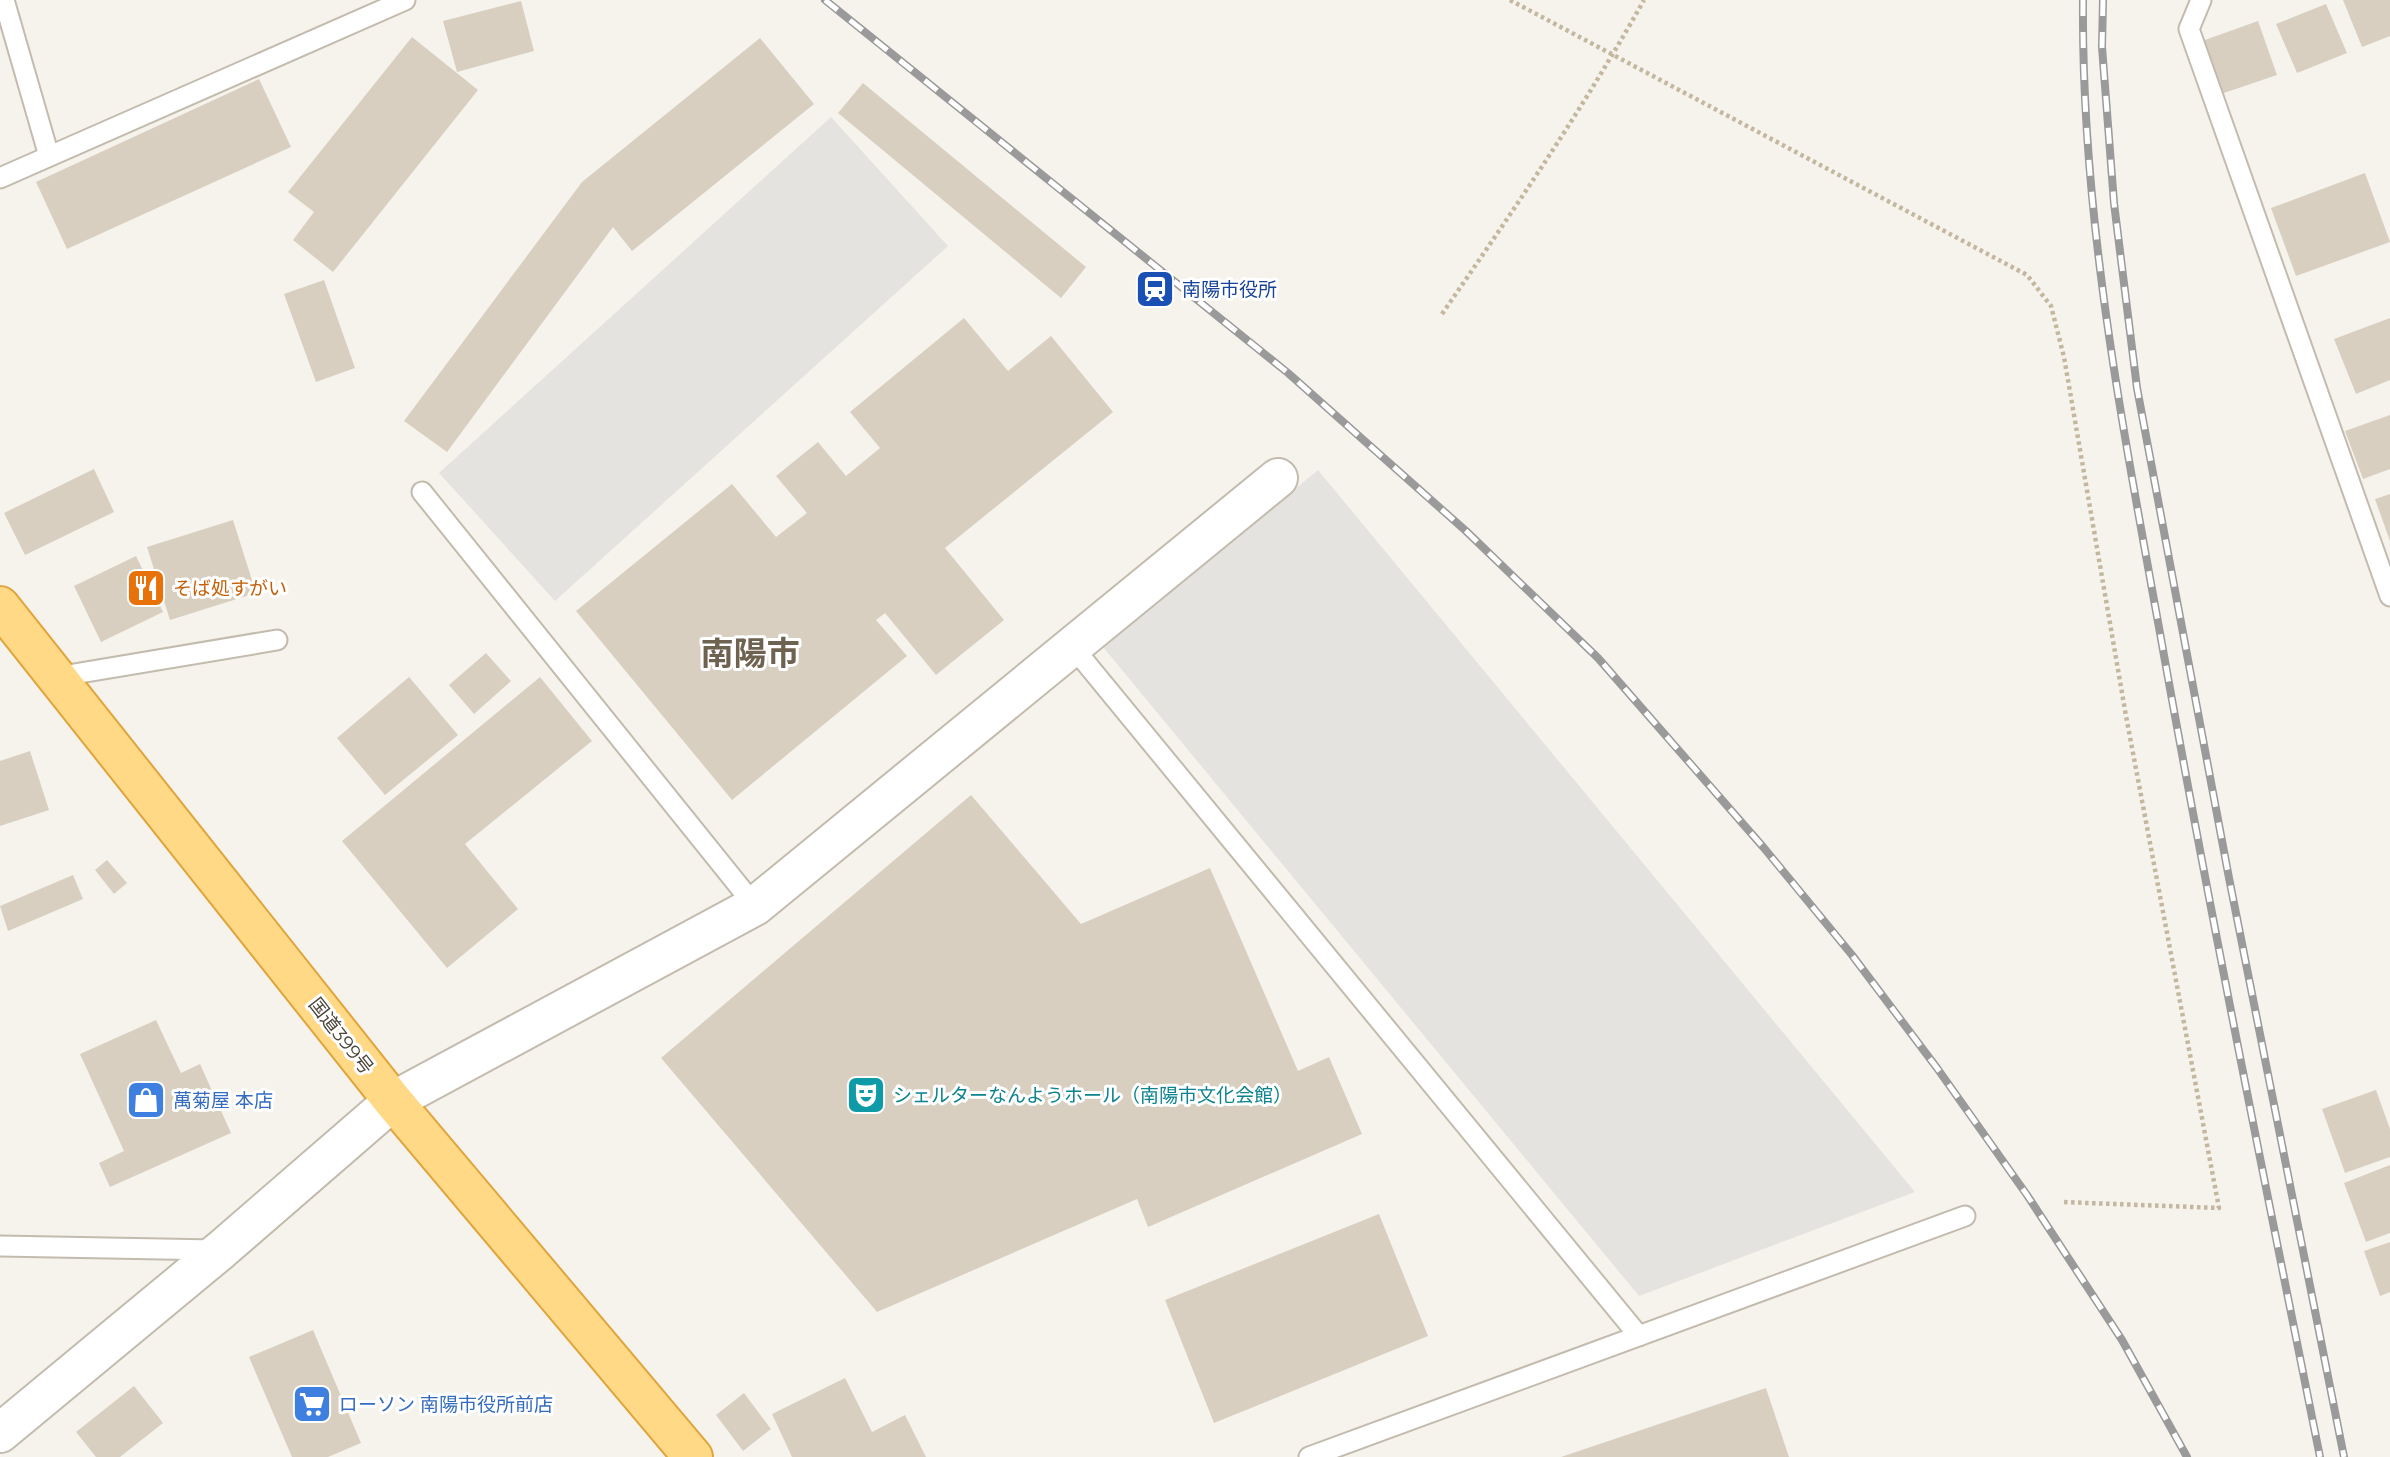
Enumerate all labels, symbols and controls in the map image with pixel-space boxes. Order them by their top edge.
station icon: 南陽市役所 [1134,268,1176,310]
place label: 南陽市役所 [1182,278,1277,301]
restaurant icon: そば処すがい [125,567,167,609]
place label: そば処すがい [173,577,287,600]
district label: 南陽市 [701,633,800,673]
street label: 国道399号 [304,993,378,1079]
theatre icon: シェルターなんようホール（南陽市文化会館） [845,1074,887,1116]
shop icon: 萬菊屋 本店 [125,1079,167,1121]
place label: シェルターなんようホール（南陽市文化会館） [893,1084,1292,1107]
place label: 萬菊屋 本店 [173,1089,273,1112]
supermarket icon: ローソン 南陽市役所前店 [291,1383,333,1425]
place label: ローソン 南陽市役所前店 [339,1393,553,1416]

